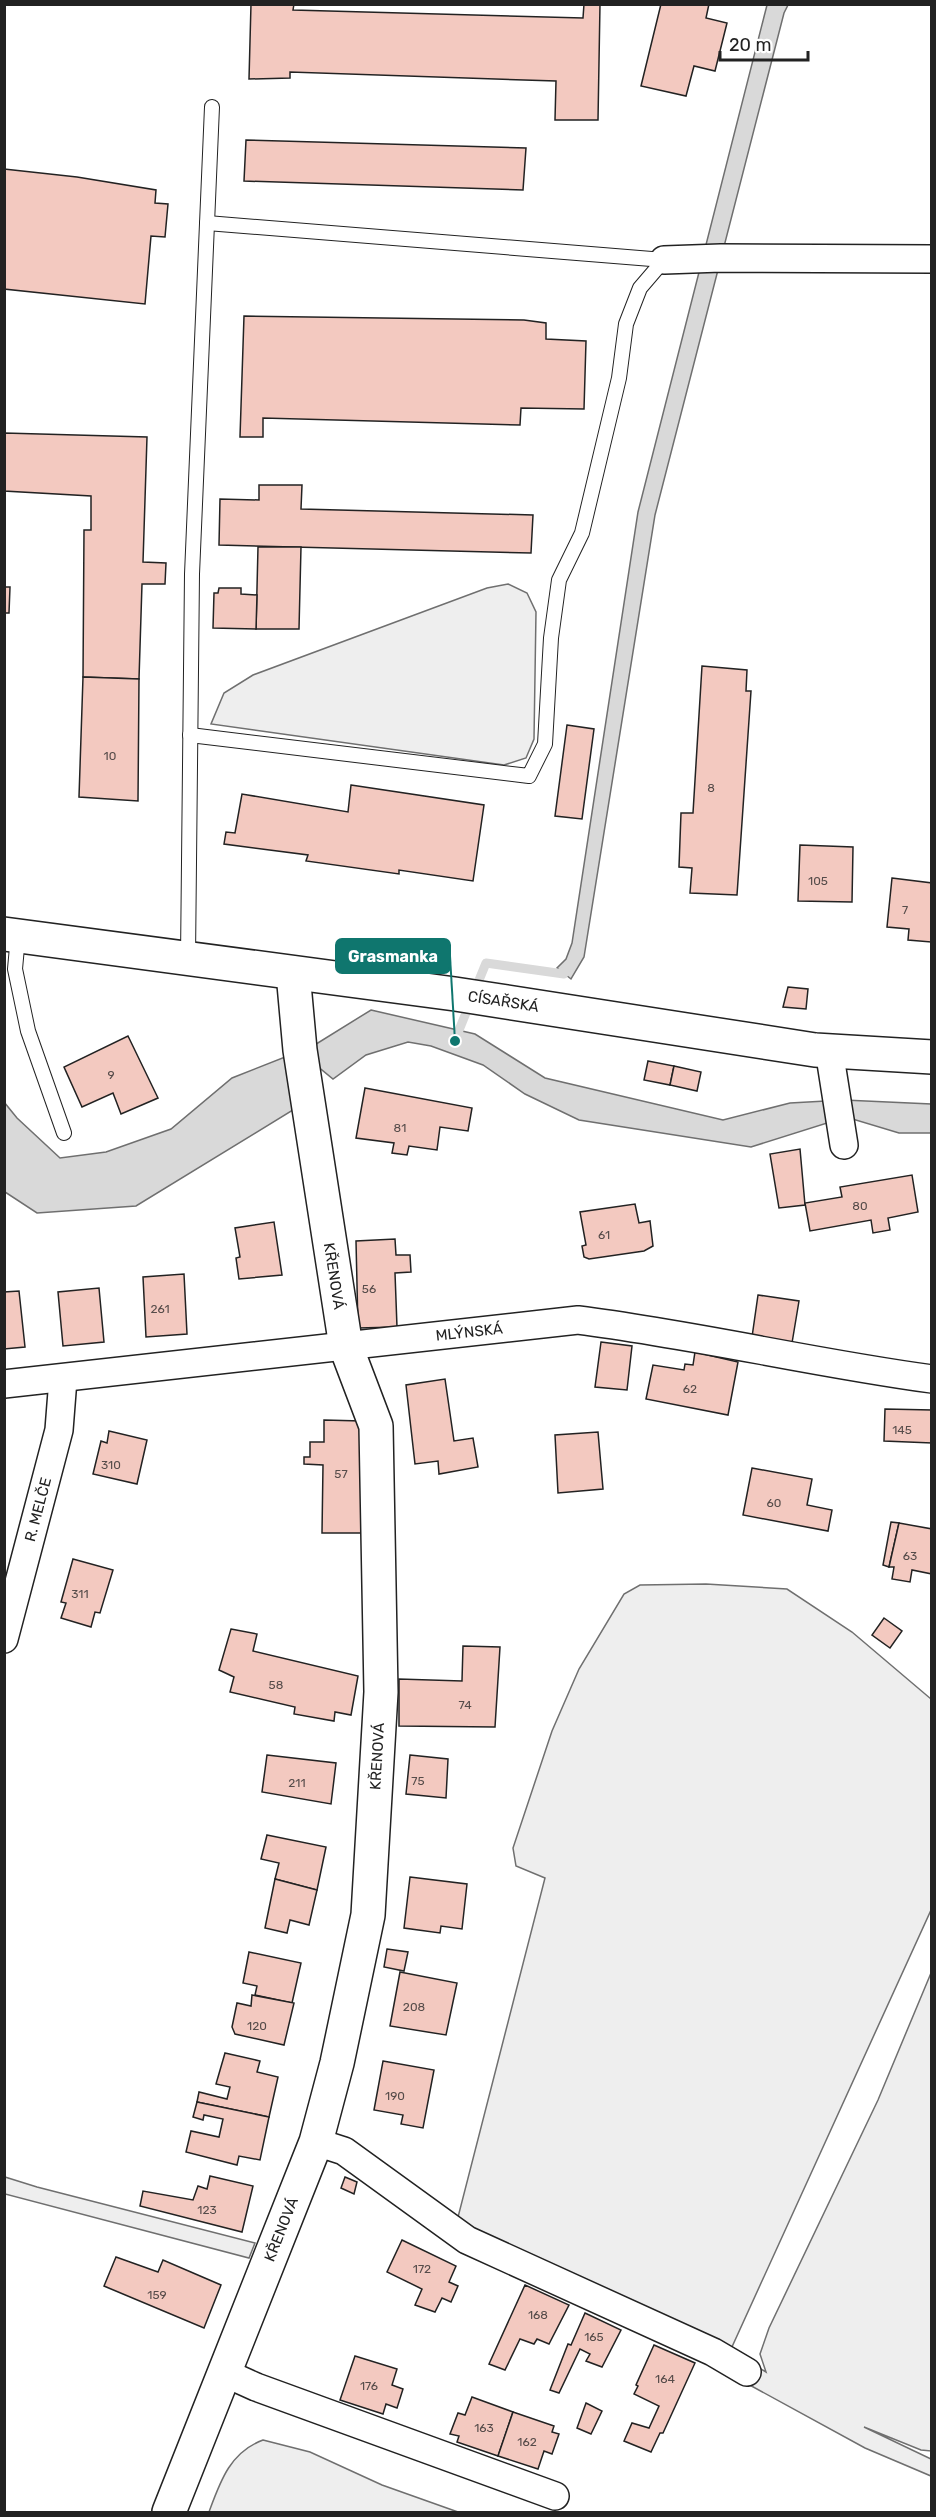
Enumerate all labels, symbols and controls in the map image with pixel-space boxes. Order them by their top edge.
scale bar [720,24,808,62]
text: 20 m [729,34,771,56]
house number: 10 [104,749,116,763]
house number: 8 [707,781,715,795]
house number: 105 [808,874,828,888]
house number: 7 [902,903,908,917]
callout: Grasmanka [336,939,450,973]
text: Grasmanka [348,947,438,966]
street label: CÍSAŘSKÁ [467,987,540,1016]
house number: 9 [107,1068,115,1082]
house number: 81 [394,1121,406,1135]
house number: 80 [852,1199,868,1213]
house number: 61 [598,1228,610,1242]
street label: KŘENOVÁ [320,1241,348,1311]
house number: 56 [362,1282,376,1296]
house number: 261 [150,1302,170,1316]
street label: MLÝNSKÁ [435,1319,504,1345]
house number: 62 [683,1382,697,1396]
house number: 145 [892,1423,912,1437]
house number: 310 [101,1458,121,1472]
house number: 57 [334,1467,348,1481]
street label: R. MELČE [21,1475,55,1543]
house number: 60 [767,1496,781,1510]
house number: 63 [903,1549,917,1563]
house number: 311 [71,1587,89,1601]
house number: 58 [269,1678,283,1692]
house number: 74 [458,1698,472,1712]
street label: KŘENOVÁ [366,1722,388,1791]
house number: 75 [411,1774,425,1788]
house number: 211 [288,1776,306,1790]
house number: 208 [403,2000,425,2014]
house number: 120 [247,2019,267,2033]
house number: 190 [385,2089,405,2103]
street label: KŘENOVÁ [260,2195,302,2264]
house number: 123 [197,2203,217,2217]
house number: 172 [413,2262,431,2276]
house number: 159 [147,2288,167,2302]
house number: 168 [528,2308,548,2322]
house number: 165 [584,2330,604,2344]
house number: 164 [655,2372,675,2386]
house number: 176 [360,2379,378,2393]
house number: 163 [474,2421,494,2435]
house number: 162 [517,2435,537,2449]

